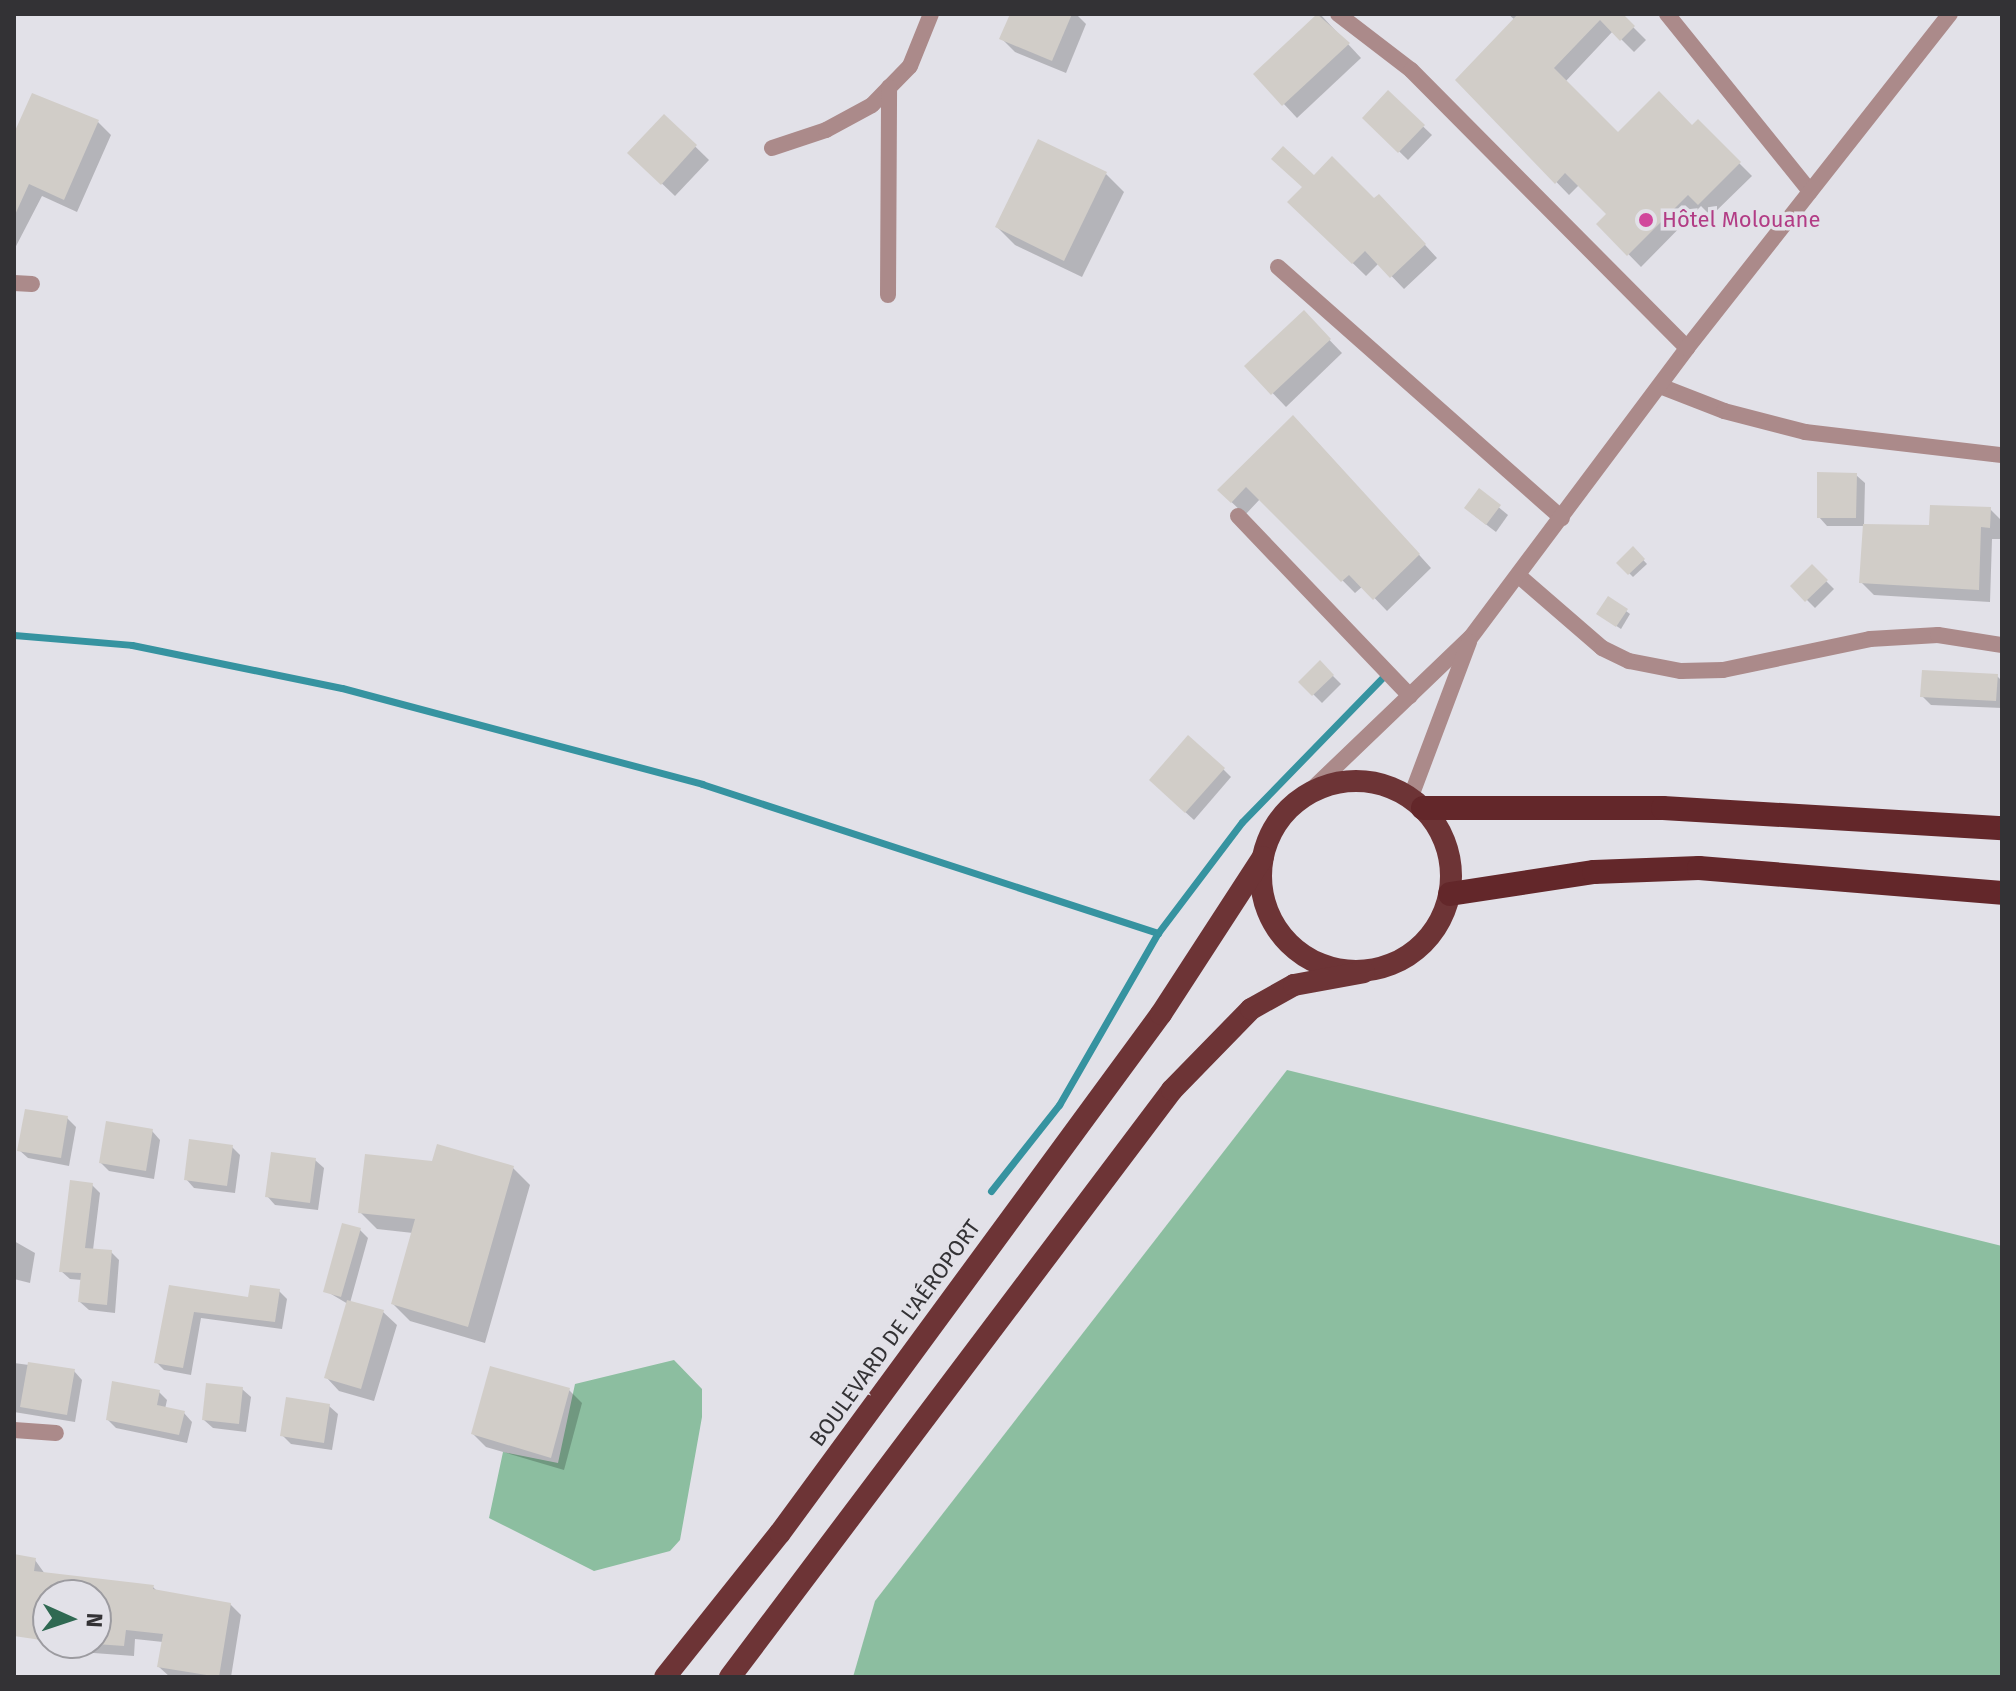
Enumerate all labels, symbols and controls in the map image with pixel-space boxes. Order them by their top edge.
place label: Hôtel Molouane [1662,207,1820,233]
marker: Hôtel Molouane [1637,211,1655,229]
street label: BOULEVARD DE L'AÉROPORT [804,1215,986,1451]
north arrow [32,1579,112,1659]
text: N [81,1612,108,1628]

